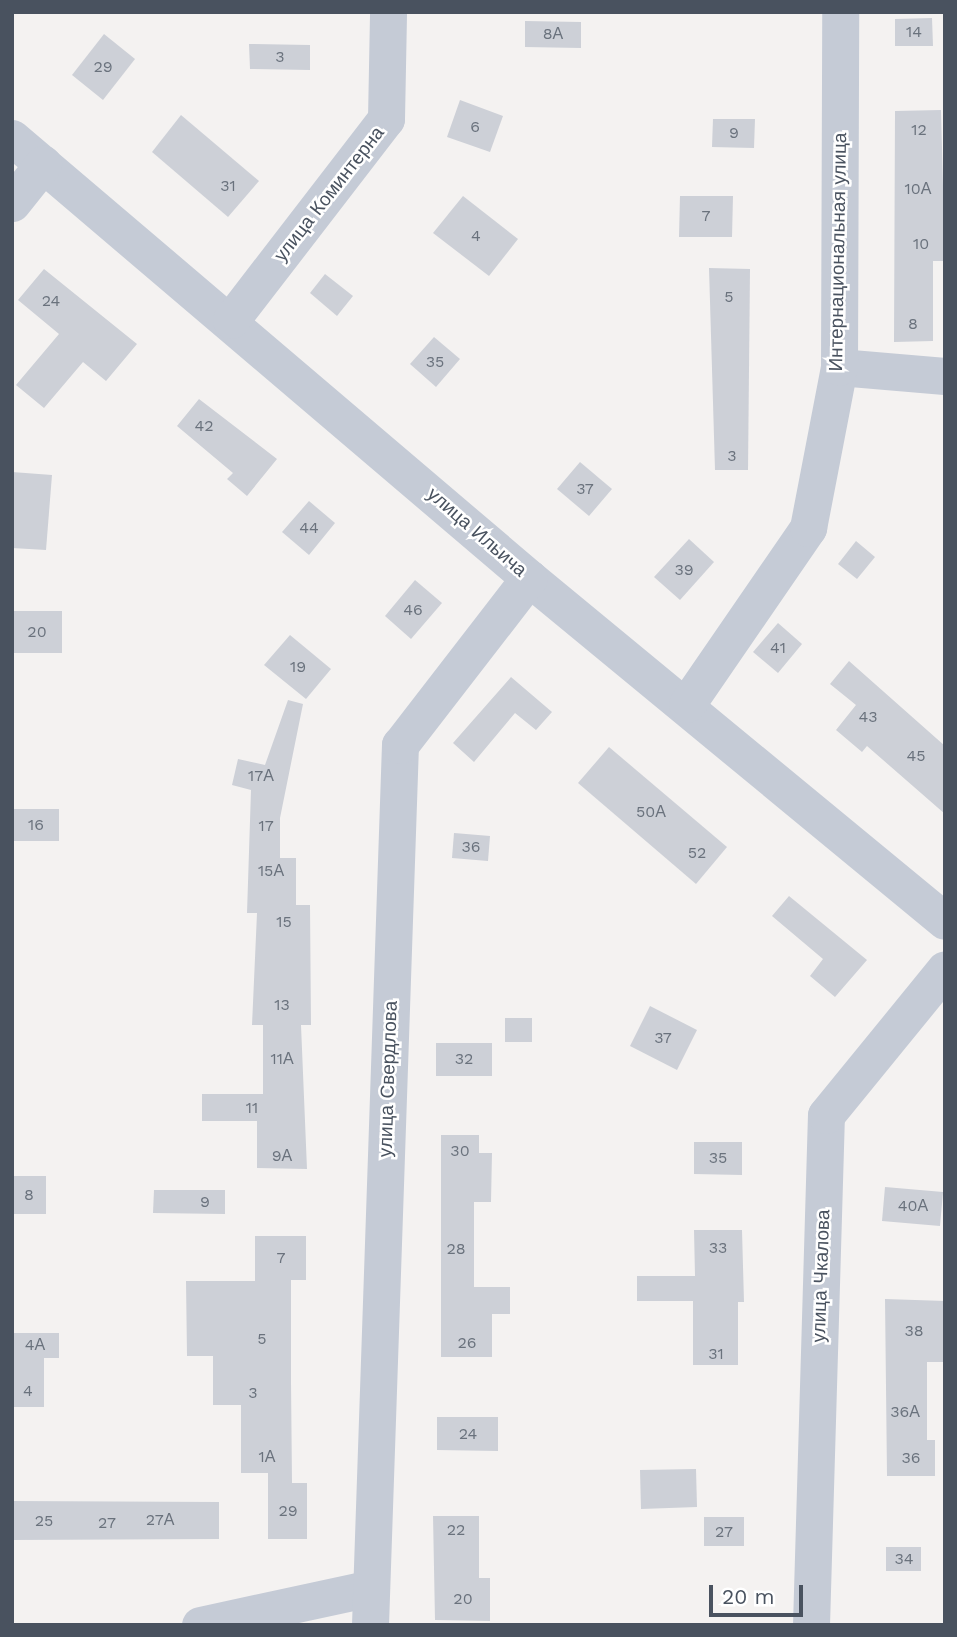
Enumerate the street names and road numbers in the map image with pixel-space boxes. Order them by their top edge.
street label: улица Коминтерна [269,122,389,266]
street label: Интернациональная улица [825,132,851,372]
street label: улица Ильича [423,483,531,581]
street label: улица Свердлова [374,1000,402,1158]
street label: улица Чкалова [807,1209,835,1343]

